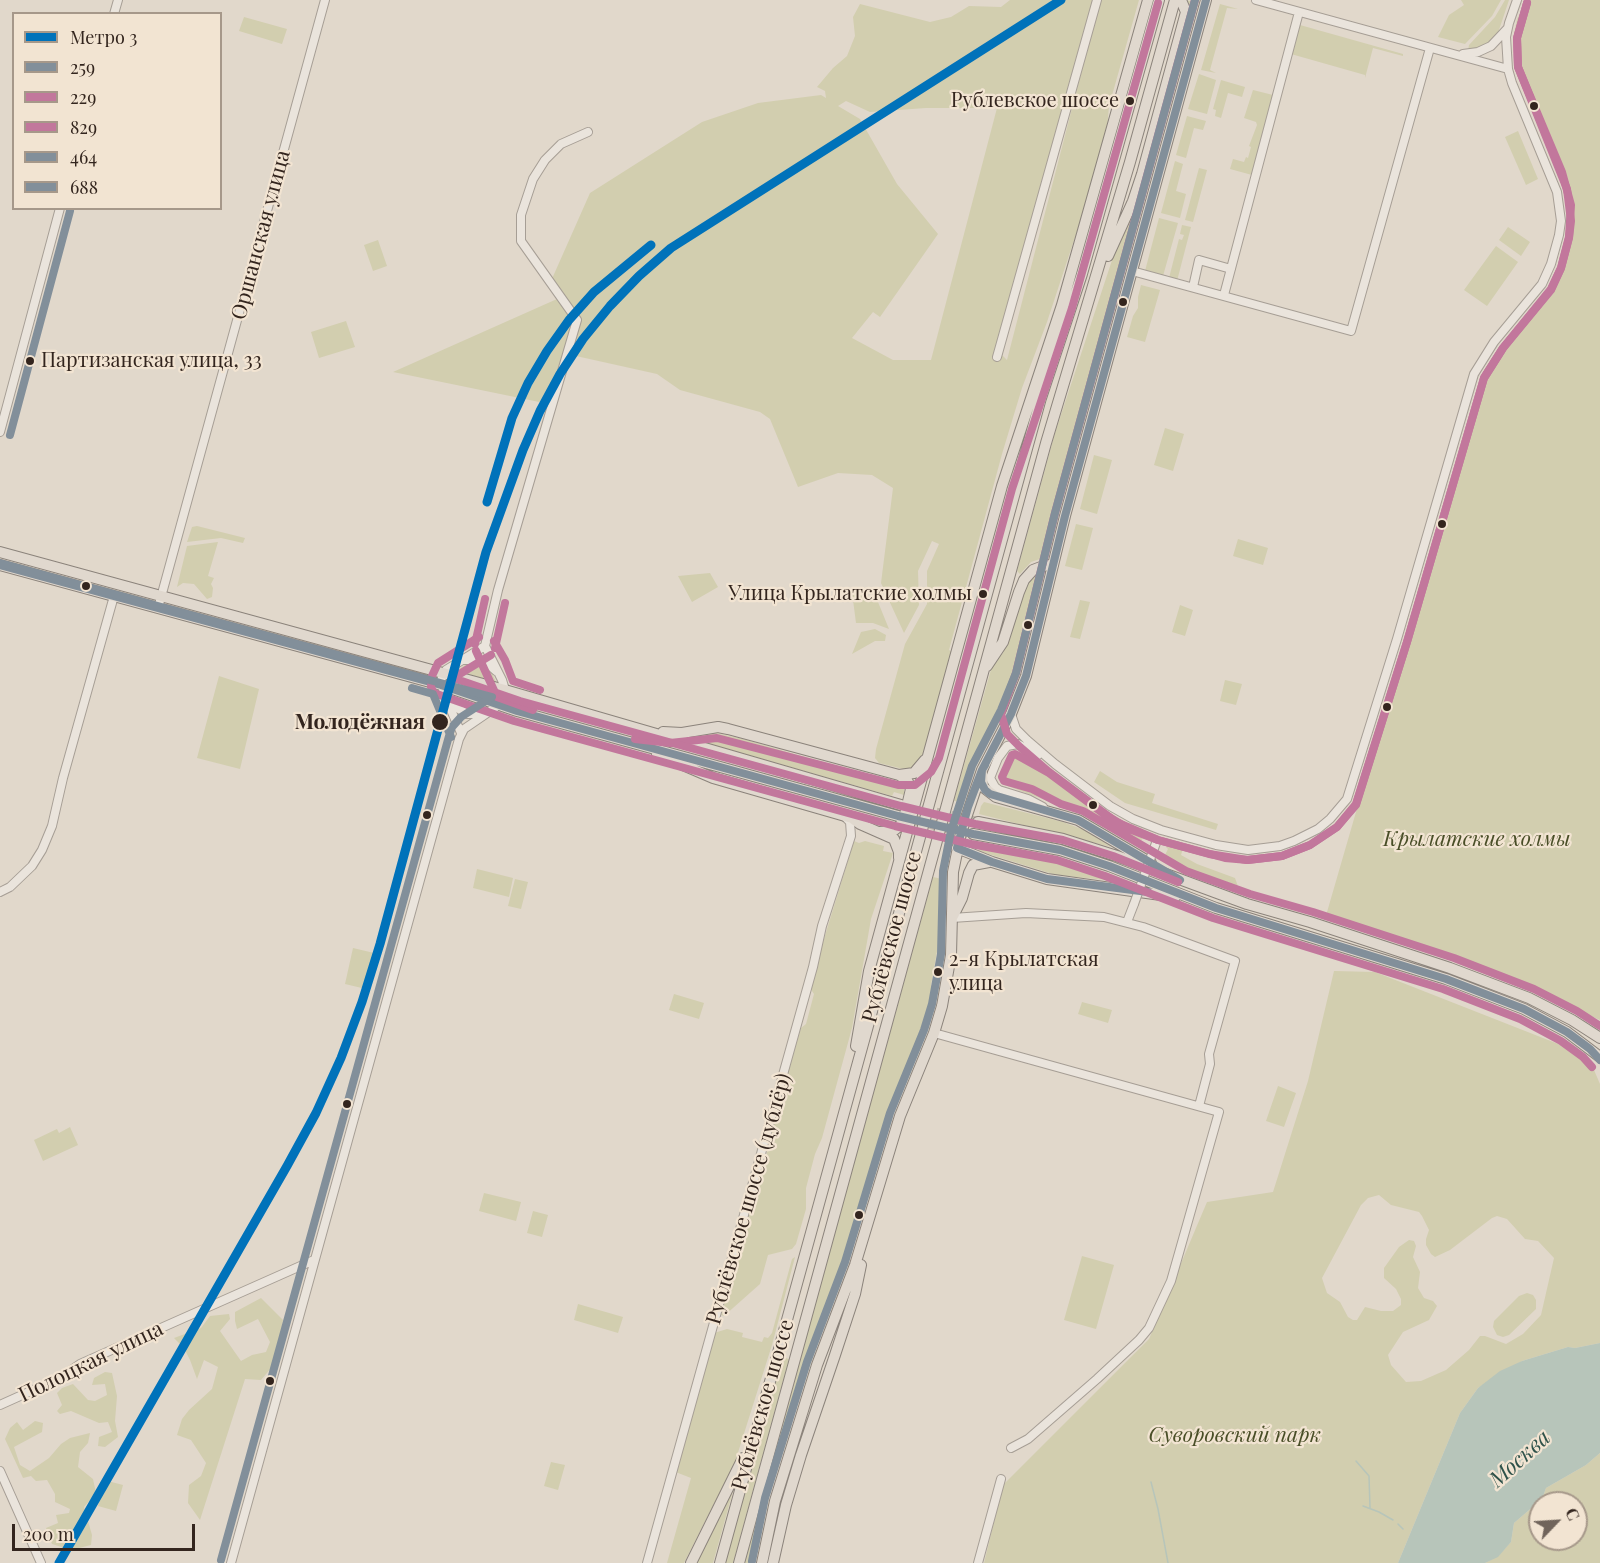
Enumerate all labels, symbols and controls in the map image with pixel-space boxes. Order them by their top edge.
legend [12,12,222,210]
text: Метро 3 [70,25,137,49]
text: 259 [70,55,95,79]
text: 229 [70,85,96,109]
place label: Рублевское шоссе [951,89,1119,113]
marker: Рублевское шоссе [1124,95,1136,107]
unlabelled marker [1528,100,1540,112]
text: 829 [70,115,97,139]
text: 464 [70,145,97,169]
street label: Оршанская улица [226,147,296,323]
text: 688 [70,175,98,199]
unlabelled marker [1117,296,1129,308]
place label: Партизанская улица, 33 [41,349,262,373]
marker: Партизанская улица, 33 [24,355,36,367]
unlabelled marker [1436,518,1448,530]
unlabelled marker [80,580,92,592]
place label: Улица Крылатские холмы [728,582,972,606]
marker: Улица Крылатские холмы [977,588,989,600]
unlabelled marker [1022,619,1034,631]
unlabelled marker [1381,701,1393,713]
place label: Молодёжная [294,709,425,735]
marker: Молодёжная [430,712,450,732]
unlabelled marker [1087,799,1099,811]
unlabelled marker [421,809,433,821]
park label: Крылатские холмы [1383,826,1571,852]
street label: Рублёвское шоссе [857,848,927,1026]
place label: 2-я Крылатская улица [949,948,1099,995]
marker: 2-я Крылатская улица [932,966,944,978]
street label: Рублёвское шоссе (дублёр) [701,1070,797,1328]
unlabelled marker [341,1098,353,1110]
unlabelled marker [853,1209,865,1221]
street label: Полоцкая улица [15,1316,167,1408]
street label: Рублёвское шоссе [727,1317,799,1493]
unlabelled marker [264,1375,276,1387]
park label: Суворовский парк [1149,1422,1321,1448]
water label: Москва [1484,1425,1556,1493]
north arrow [1528,1491,1588,1551]
text: С [1561,1504,1585,1524]
scale bar [15,1512,198,1550]
text: 200 m [23,1522,74,1546]

